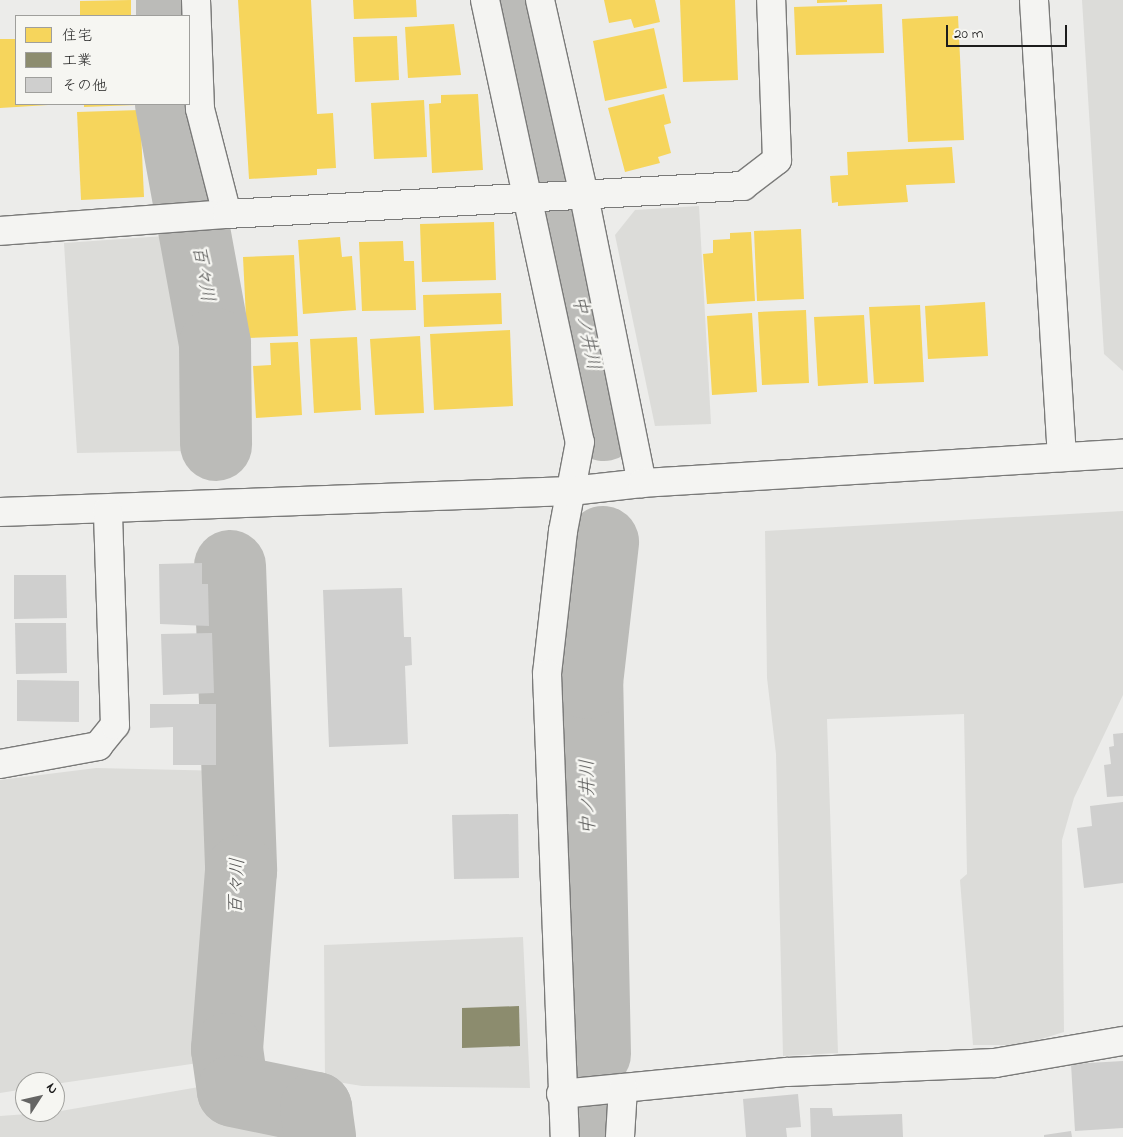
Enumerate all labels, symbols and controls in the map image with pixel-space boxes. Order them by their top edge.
legend [15,15,190,105]
scale bar [948,15,1069,47]
text: 20 m [954,23,983,45]
text: 住宅 [62,25,92,47]
text: 工業 [62,50,92,72]
text: その他 [62,75,107,97]
water label: 百々川 [186,244,218,304]
water label: 中ノ井川 [566,293,604,373]
water label: 中ノ井川 [577,759,601,835]
water label: 百々川 [226,857,250,915]
north arrow [15,1072,65,1122]
text: N [41,1079,63,1099]

